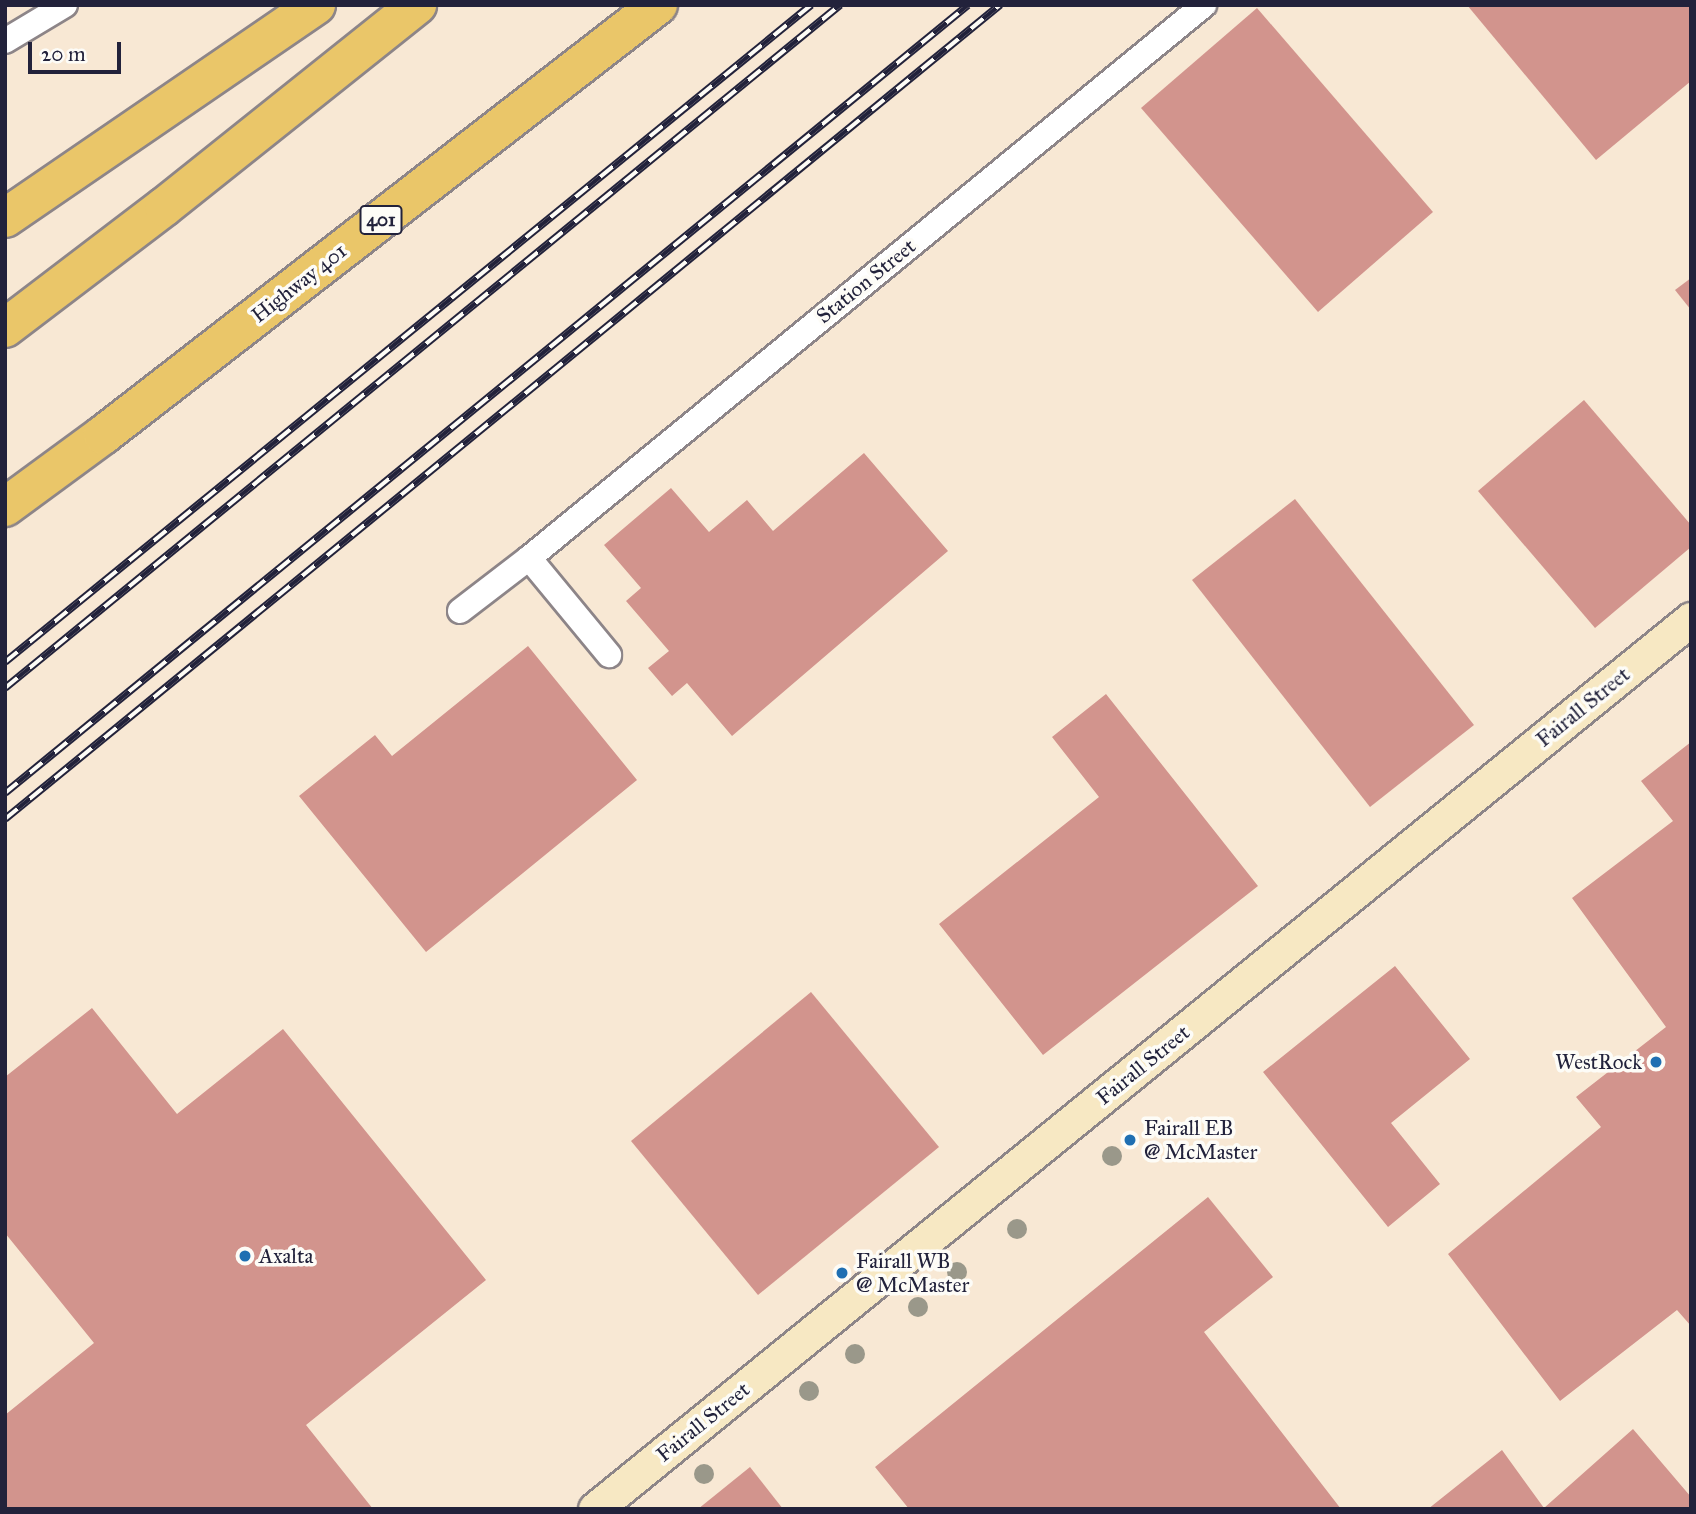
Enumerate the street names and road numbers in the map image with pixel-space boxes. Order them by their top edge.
road number: 401 [358,204,404,235]
street label: Station Street [811,233,921,329]
street label: Highway 401 [246,238,352,328]
street label: Fairall Street [1531,662,1635,752]
street label: Fairall Street [1091,1020,1195,1110]
street label: Fairall Street [651,1377,755,1467]

